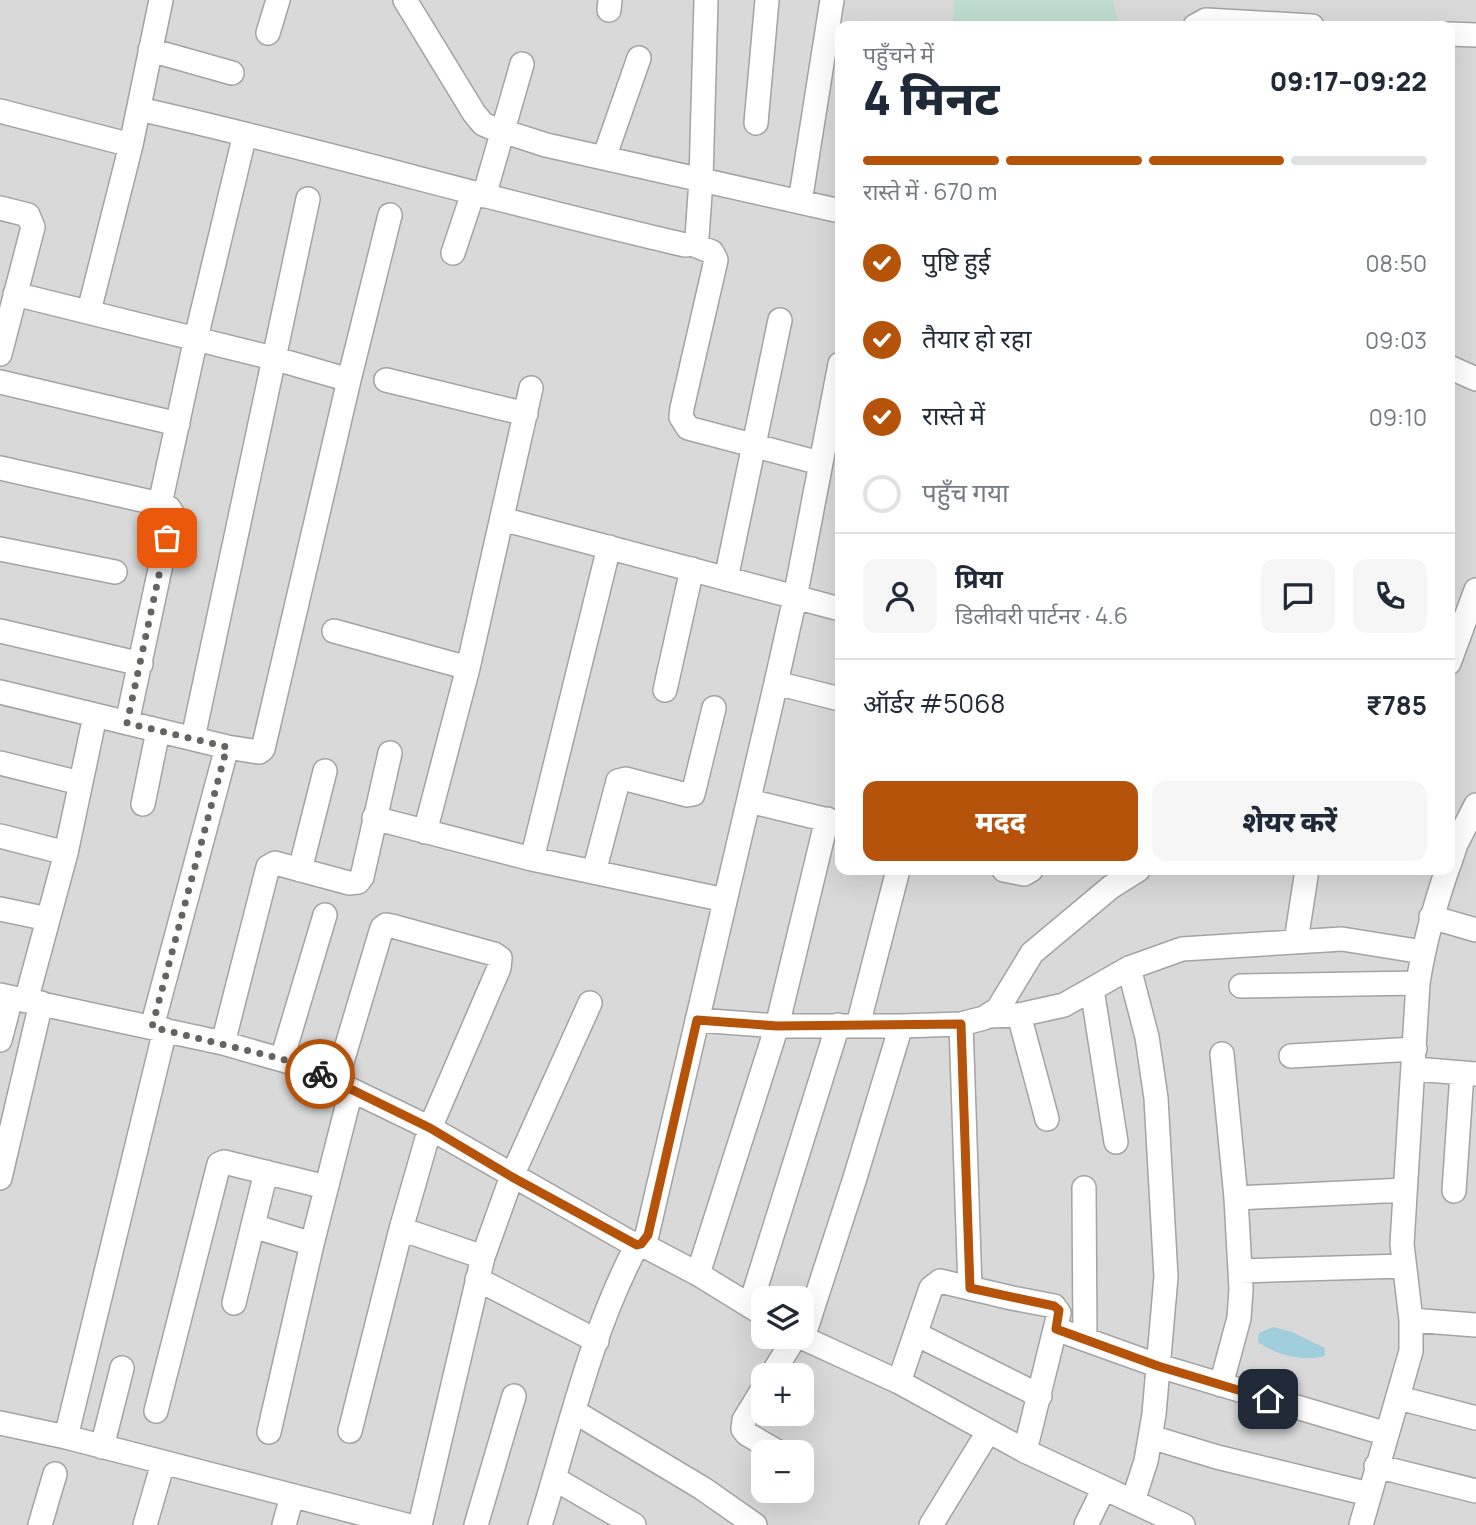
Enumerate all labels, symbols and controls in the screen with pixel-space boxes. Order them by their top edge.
text: पहुँचने में [863,38,934,70]
text: 09:17–09:22 [1270,63,1427,99]
text: 4 मिनट [863,66,1000,129]
text: रास्ते में · 670 m [863,175,997,207]
text: पुष्टि हुई [922,243,990,279]
icon: check [863,244,901,282]
text: 08:50 [1365,247,1427,279]
text: तैयार हो रहा [922,320,1031,356]
icon: check [863,321,901,359]
text: 09:03 [1365,324,1427,356]
text: रास्ते में [922,397,985,433]
icon: check [863,398,901,436]
text: 09:10 [1369,401,1427,433]
text: पहुँच गया [922,474,1009,510]
pin [137,508,197,568]
icon: bag [148,519,186,557]
button: person [863,559,937,633]
button: chat [1261,559,1335,633]
button: phone [1353,559,1427,633]
text: प्रिया [955,560,1003,596]
text: डिलीवरी पार्टनर · 4.6 [955,599,1128,631]
text: ऑर्डर #5068 [863,685,1005,721]
text: ₹785 [1366,687,1427,723]
button: मदद [863,781,1138,861]
button: शेयर करें [1152,781,1427,861]
courier [285,1039,355,1109]
icon: bike [301,1055,339,1093]
map controls [751,1286,814,1503]
button: layers [751,1286,814,1349]
button: + [751,1363,814,1426]
pin [1238,1369,1298,1429]
icon: home [1249,1380,1287,1418]
button: − [751,1440,814,1503]

